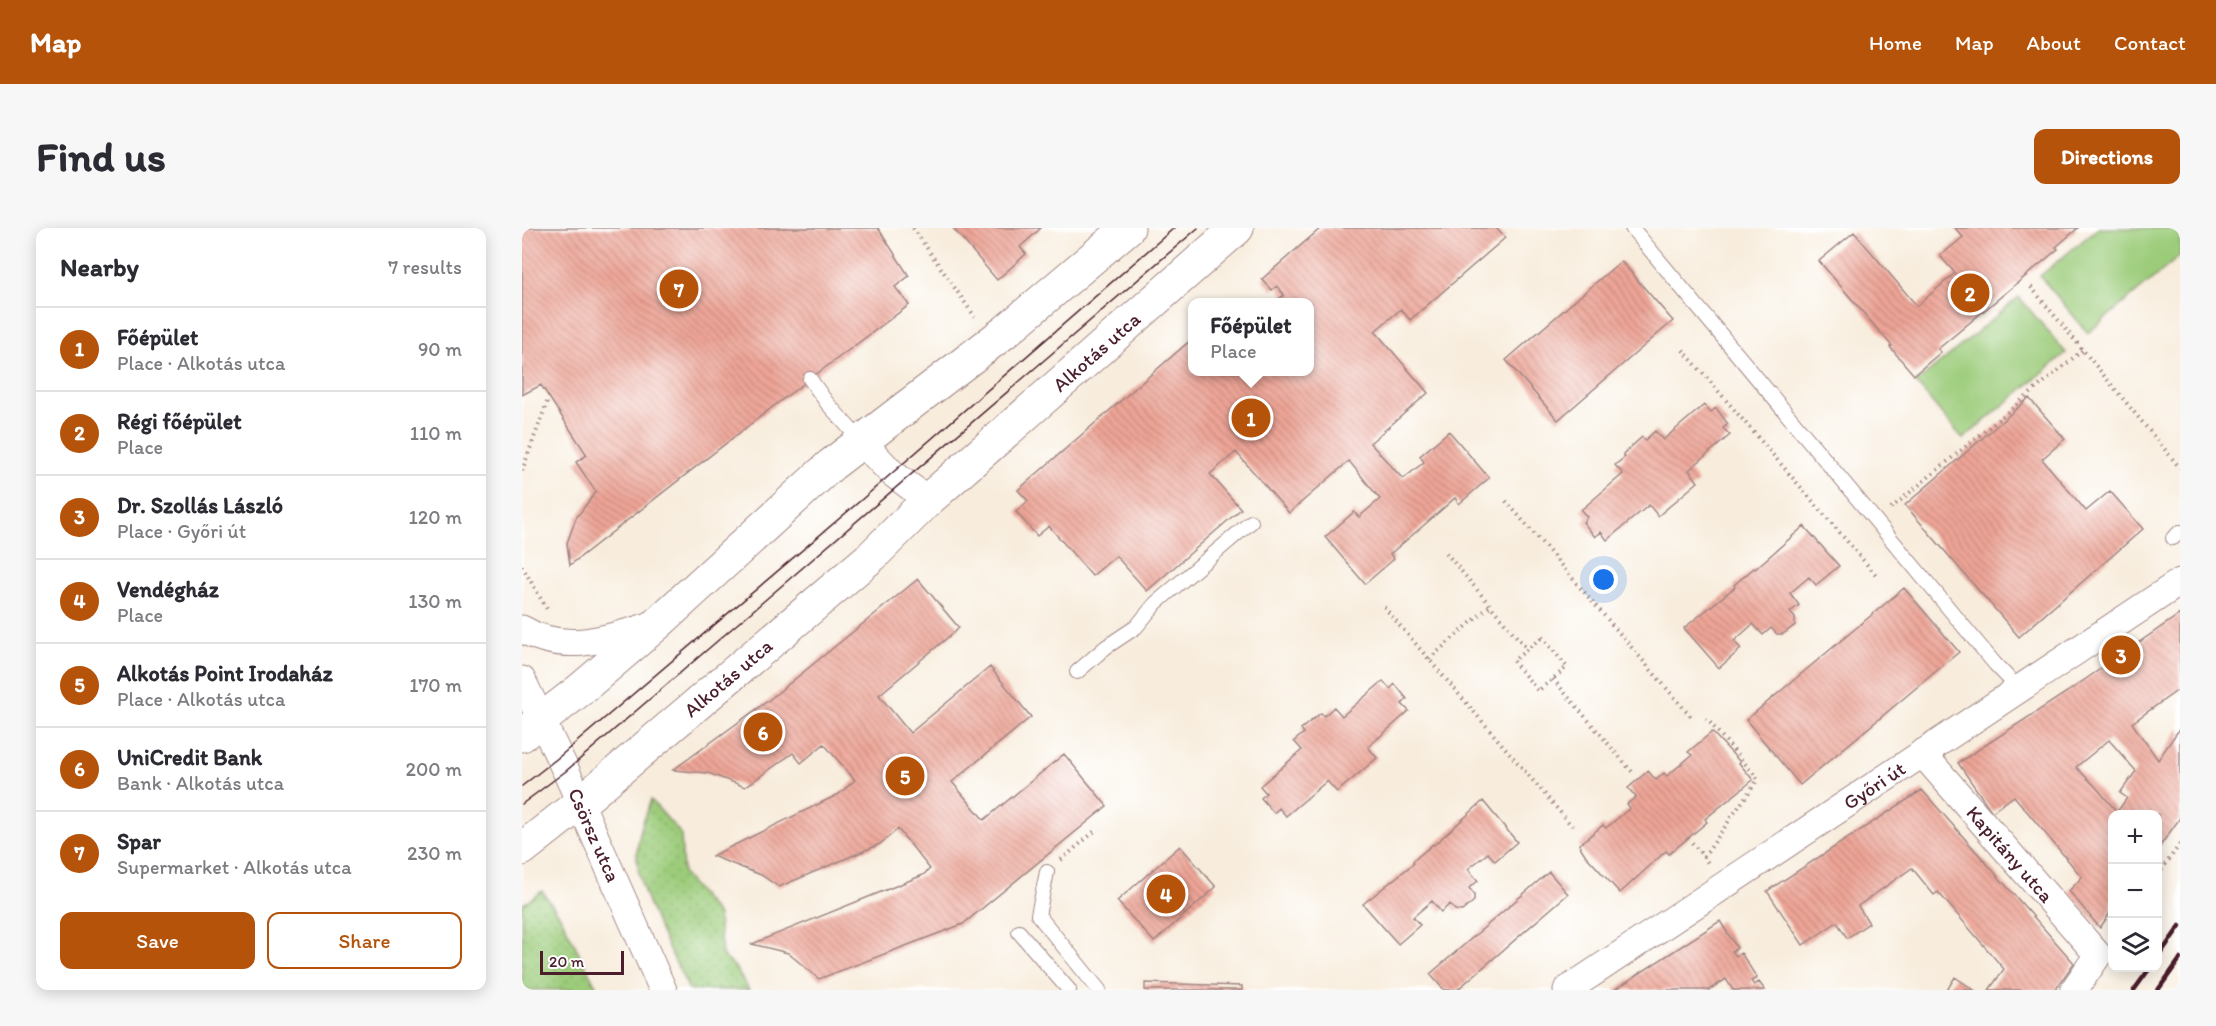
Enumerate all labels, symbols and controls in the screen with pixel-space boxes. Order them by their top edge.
text: Map [30,25,81,59]
text: Home [1869,30,1922,55]
text: Map [1955,30,1994,55]
text: About [2027,30,2081,55]
text: Contact [2114,30,2186,55]
button: Directions [2034,129,2180,184]
text: Find us [36,131,166,182]
text: Nearby [60,251,139,283]
text: 7 results [388,255,462,279]
pin: 7 [660,266,698,312]
pin: 2 [1950,270,1990,316]
popup [1188,298,1314,376]
street label: Alkotás utca [1048,307,1145,397]
text: Főépület [1210,312,1292,339]
text: Főépület [117,324,198,351]
text: 1 [75,337,84,361]
text: 90 m [418,337,462,361]
text: Place [1210,339,1256,363]
text: Place · Alkotás utca [117,351,285,375]
pin: 1 [1232,396,1270,441]
text: Régi főépület [117,408,241,435]
text: 2 [74,421,85,445]
text: 110 m [410,421,462,445]
text: Place [117,435,163,459]
text: Dr. Szollás László [117,492,283,519]
text: 3 [74,505,85,529]
text: 120 m [409,505,462,529]
text: Place · Győri út [117,519,246,543]
your location [1589,565,1618,594]
text: Vendégház [117,576,219,603]
text: 4 [73,589,86,613]
text: 130 m [408,589,462,613]
text: Place [117,603,163,627]
pin: 3 [2102,632,2140,678]
street label: Alkotás utca [679,633,778,722]
text: Alkotás Point Irodaház [117,660,333,687]
text: 5 [74,673,85,697]
text: 170 m [409,673,462,697]
text: Place · Alkotás utca [117,687,285,711]
pin: 6 [744,710,782,754]
text: UniCredit Bank [117,744,262,771]
pin: 5 [886,754,925,798]
street label: Győri út [1839,756,1910,815]
text: 6 [74,757,85,781]
text: 200 m [406,757,462,781]
text: Bank · Alkotás utca [117,771,284,795]
street label: Csörsz utca [563,784,626,886]
street label: Kapitány utca [1961,801,2059,908]
map controls [2108,810,2162,972]
button: + [2108,810,2162,864]
text: Spar [117,828,161,855]
text: 7 [75,841,84,865]
text: 230 m [407,841,462,865]
text: Supermarket · Alkotás utca [117,855,352,879]
button: − [2108,864,2162,918]
pin: 4 [1146,872,1186,916]
button: Save [60,912,255,969]
button: Share [267,912,462,969]
button: layers [2108,918,2162,972]
scale bar [540,948,624,976]
text: 20 m [549,952,584,971]

